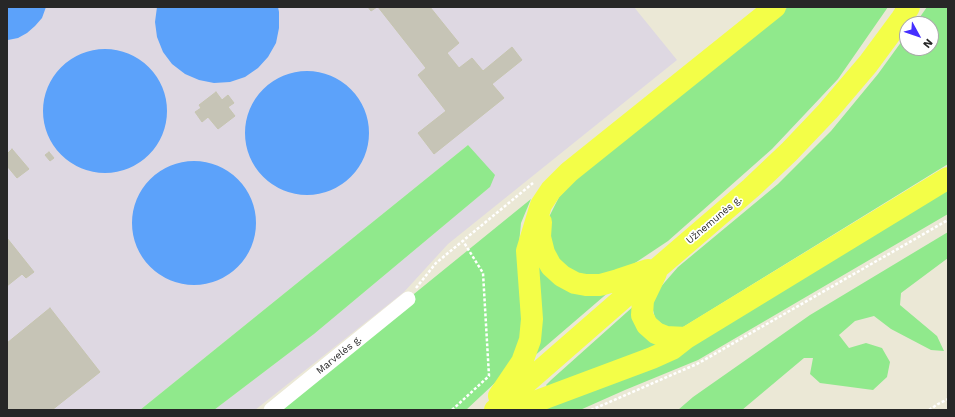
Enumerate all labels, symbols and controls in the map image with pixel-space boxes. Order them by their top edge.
north arrow [899,16,939,56]
text: N [920,36,935,51]
street label: Užnemunės g. [684,193,744,247]
street label: Marvelės g. [314,333,364,377]

